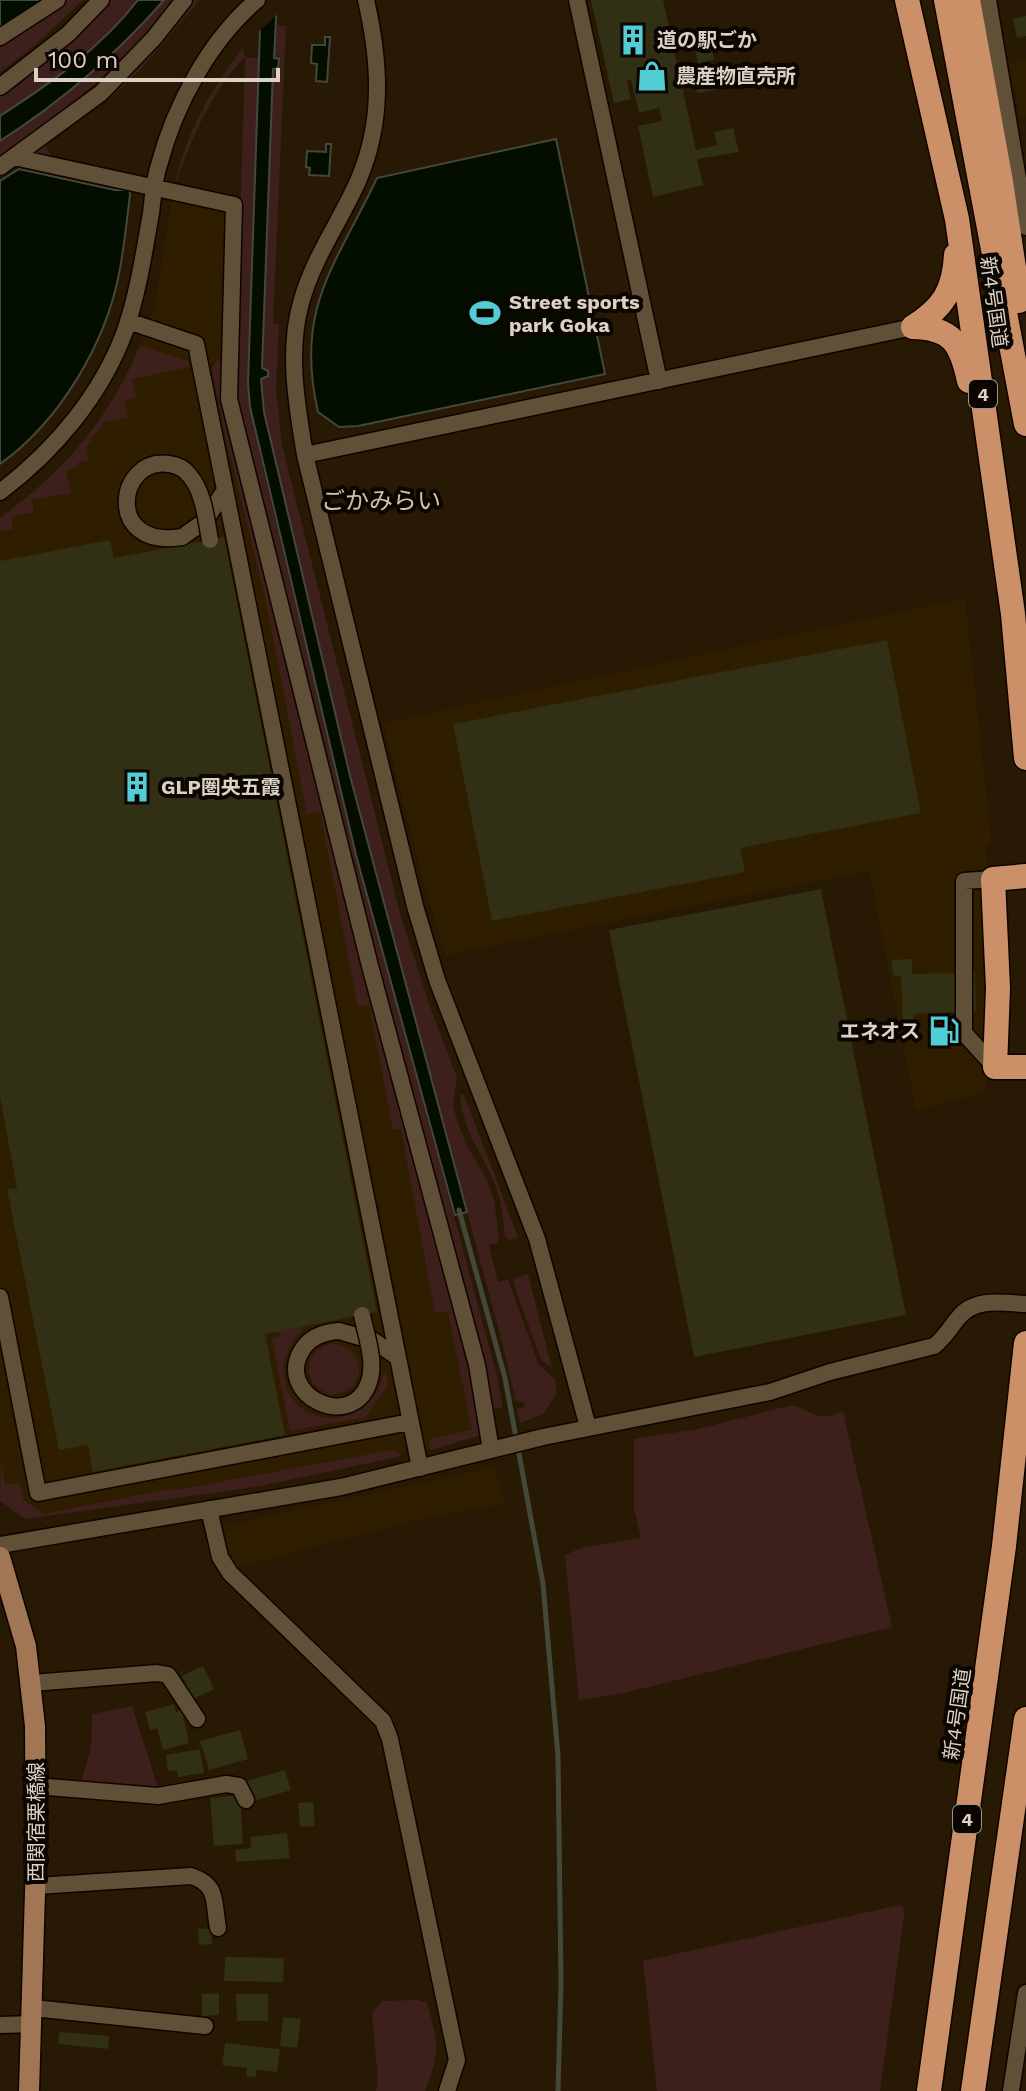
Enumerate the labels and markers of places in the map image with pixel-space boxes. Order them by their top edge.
building icon: 道の駅ごか [616,23,650,57]
place label: 道の駅ごか [657,28,757,52]
shop icon: 農産物直売所 [635,59,669,93]
place label: 農産物直売所 [676,64,796,88]
place label: Street sports park Goka [509,290,640,337]
sports icon: Street sports park Goka [468,296,502,330]
building icon: GLP圏央五霞 [120,770,154,804]
place label: GLP圏央五霞 [161,775,281,799]
fuel station icon: エネオス [927,1014,961,1048]
place label: エネオス [840,1019,920,1043]

